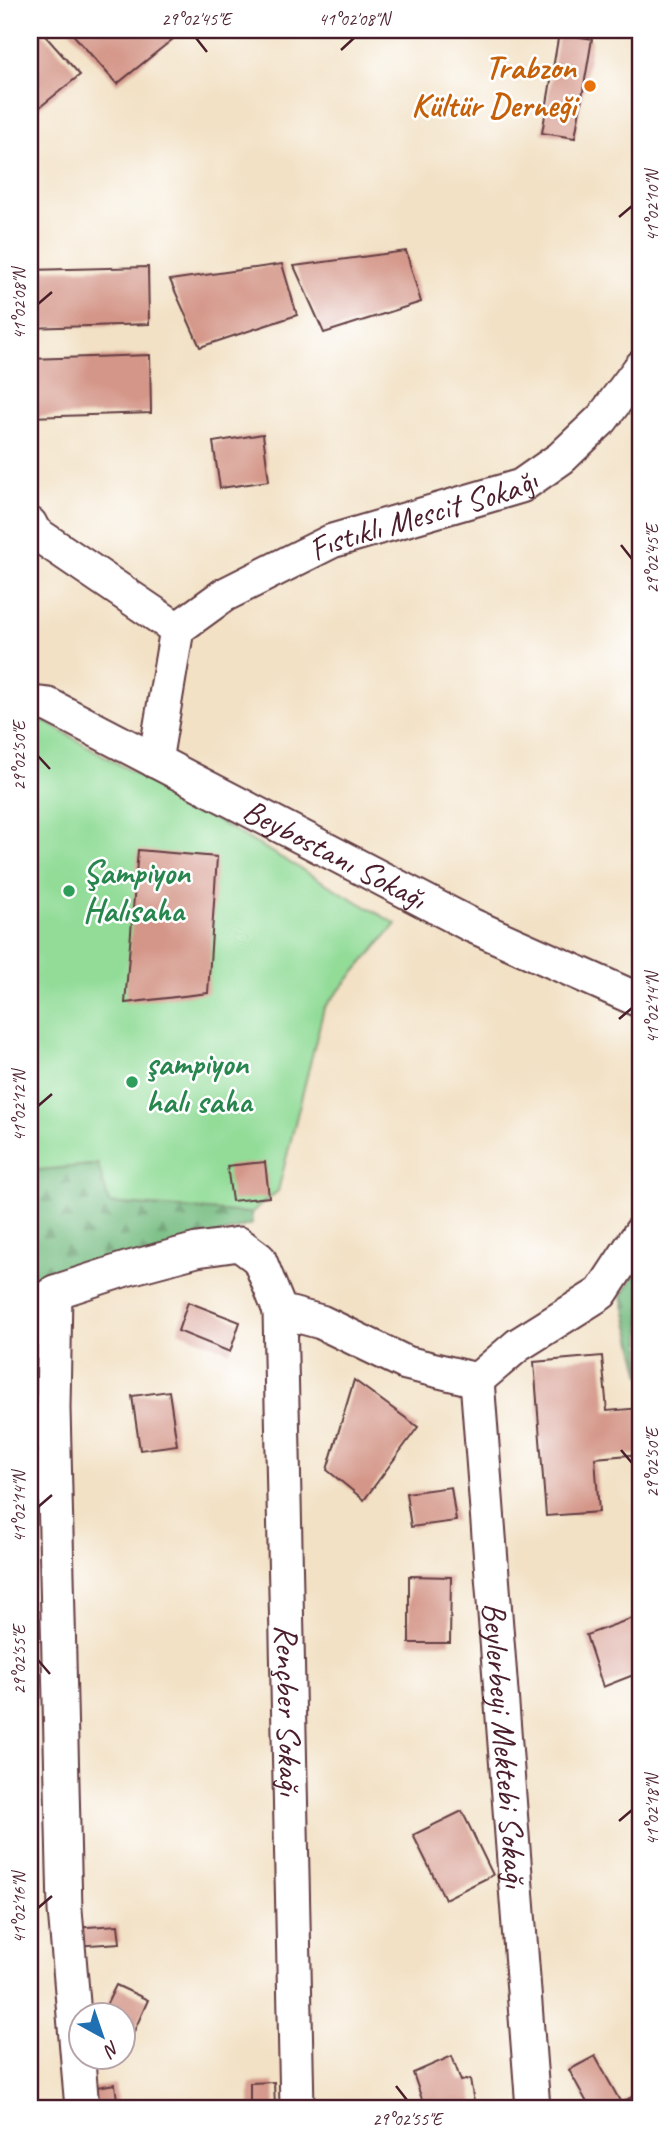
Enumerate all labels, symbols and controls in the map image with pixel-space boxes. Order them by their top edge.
text: 29°02'45"E [161,8,233,30]
text: 41°02'08"N [319,8,393,30]
place label: Trabzon Kültür Derneği [411,46,581,126]
marker: Trabzon Kültür Derneği [582,78,598,94]
text: 41°02'10"N [641,167,663,241]
text: 41°02'08"N [8,265,30,339]
street label: Fıstıklı Mescit Sokağı [301,459,547,570]
text: 29°02'45"E [641,522,663,594]
text: 29°02'50"E [8,719,30,791]
street label: Beybostanı Sokağı [236,789,435,920]
place label: Şampiyon Halısaha [83,851,191,931]
marker: Şampiyon Halısaha [61,883,77,899]
text: 41°02'14"N [641,969,663,1043]
place label: şampiyon halı saha [146,1042,254,1122]
text: 41°02'12"N [8,1067,30,1141]
marker: şampiyon halı saha [124,1074,140,1090]
text: 29°02'50"E [641,1426,663,1498]
text: 41°02'14"N [8,1468,30,1542]
street label: Beylerbeyi Mektebi Sokağı [473,1601,537,1891]
text: 29°02'55"E [8,1623,30,1695]
street label: Rençber Sokağı [266,1624,311,1798]
text: 41°02'18"N [641,1771,663,1845]
text: 41°02'16"N [8,1869,30,1943]
north arrow [66,2002,136,2072]
text: N [98,2035,125,2063]
text: 29°02'55"E [372,2108,444,2130]

